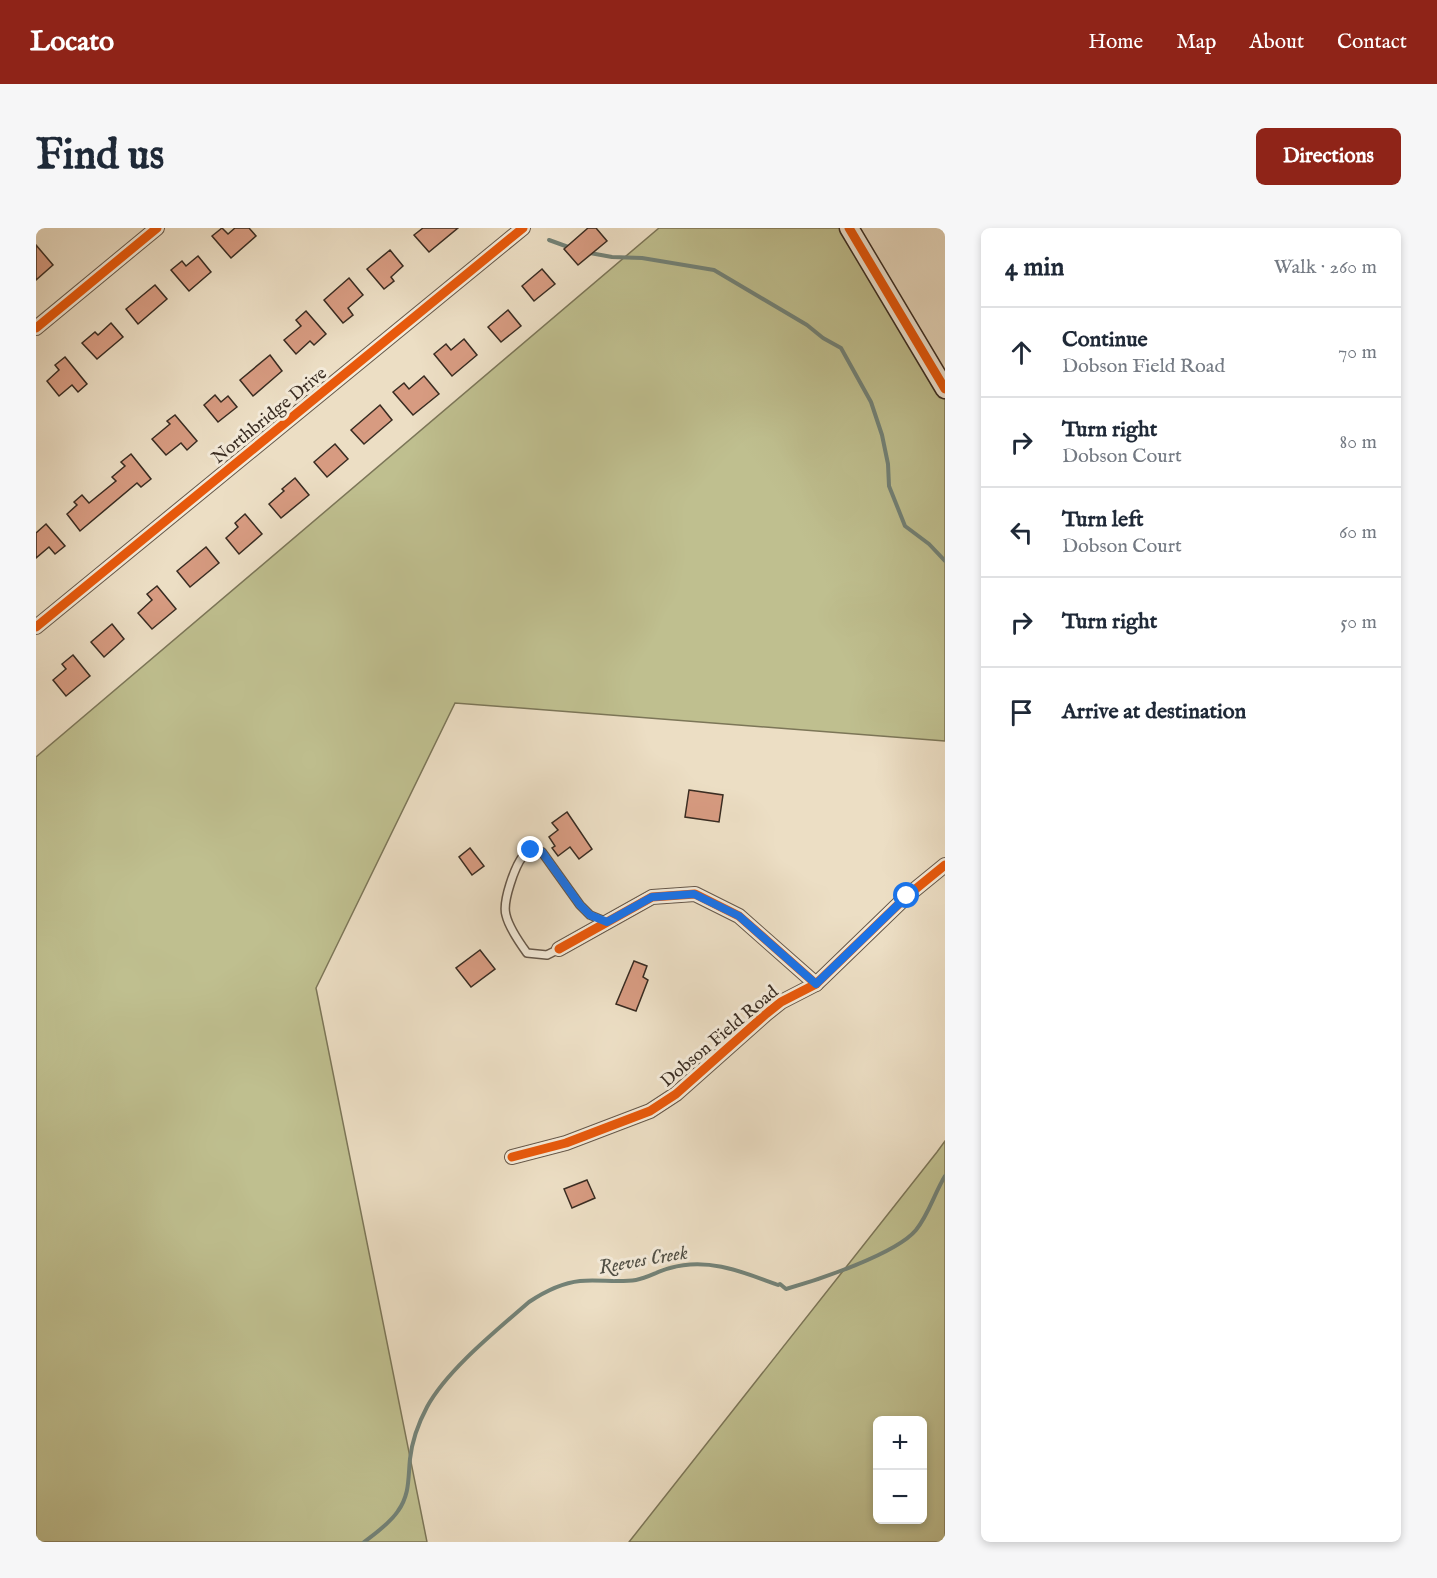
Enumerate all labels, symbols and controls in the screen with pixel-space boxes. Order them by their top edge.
text: Locato [30,25,114,60]
text: Home [1088,29,1143,56]
text: Map [1176,29,1216,56]
text: About [1249,29,1304,56]
text: Contact [1337,29,1407,56]
button: Directions [1256,128,1401,185]
text: Find us [36,130,164,183]
text: 4 min [1005,251,1064,284]
text: Walk · 260 m [1274,255,1377,280]
text: Continue [1062,326,1148,354]
icon: ahead [1005,336,1038,369]
text: 70 m [1338,340,1377,365]
text: Dobson Field Road [1062,354,1225,379]
street label: Northbridge Drive [208,363,332,470]
text: Turn right [1062,416,1157,444]
icon: right [1005,426,1038,459]
text: 80 m [1340,430,1377,455]
text: Dobson Court [1062,444,1182,469]
text: Turn left [1062,506,1144,534]
icon: left [1005,516,1038,549]
text: 60 m [1339,520,1377,545]
text: Dobson Court [1062,534,1182,559]
icon: right [1005,606,1038,639]
text: Turn right [1062,608,1157,636]
text: 50 m [1340,610,1377,635]
icon: arrive [1005,696,1038,729]
text: Arrive at destination [1062,698,1246,726]
route end [517,836,543,862]
route start [893,882,919,908]
street label: Dobson Field Road [656,981,784,1093]
water label: Reeves Creek [597,1240,690,1281]
map controls [873,1416,927,1524]
button: + [873,1416,927,1470]
button: − [873,1470,927,1524]

